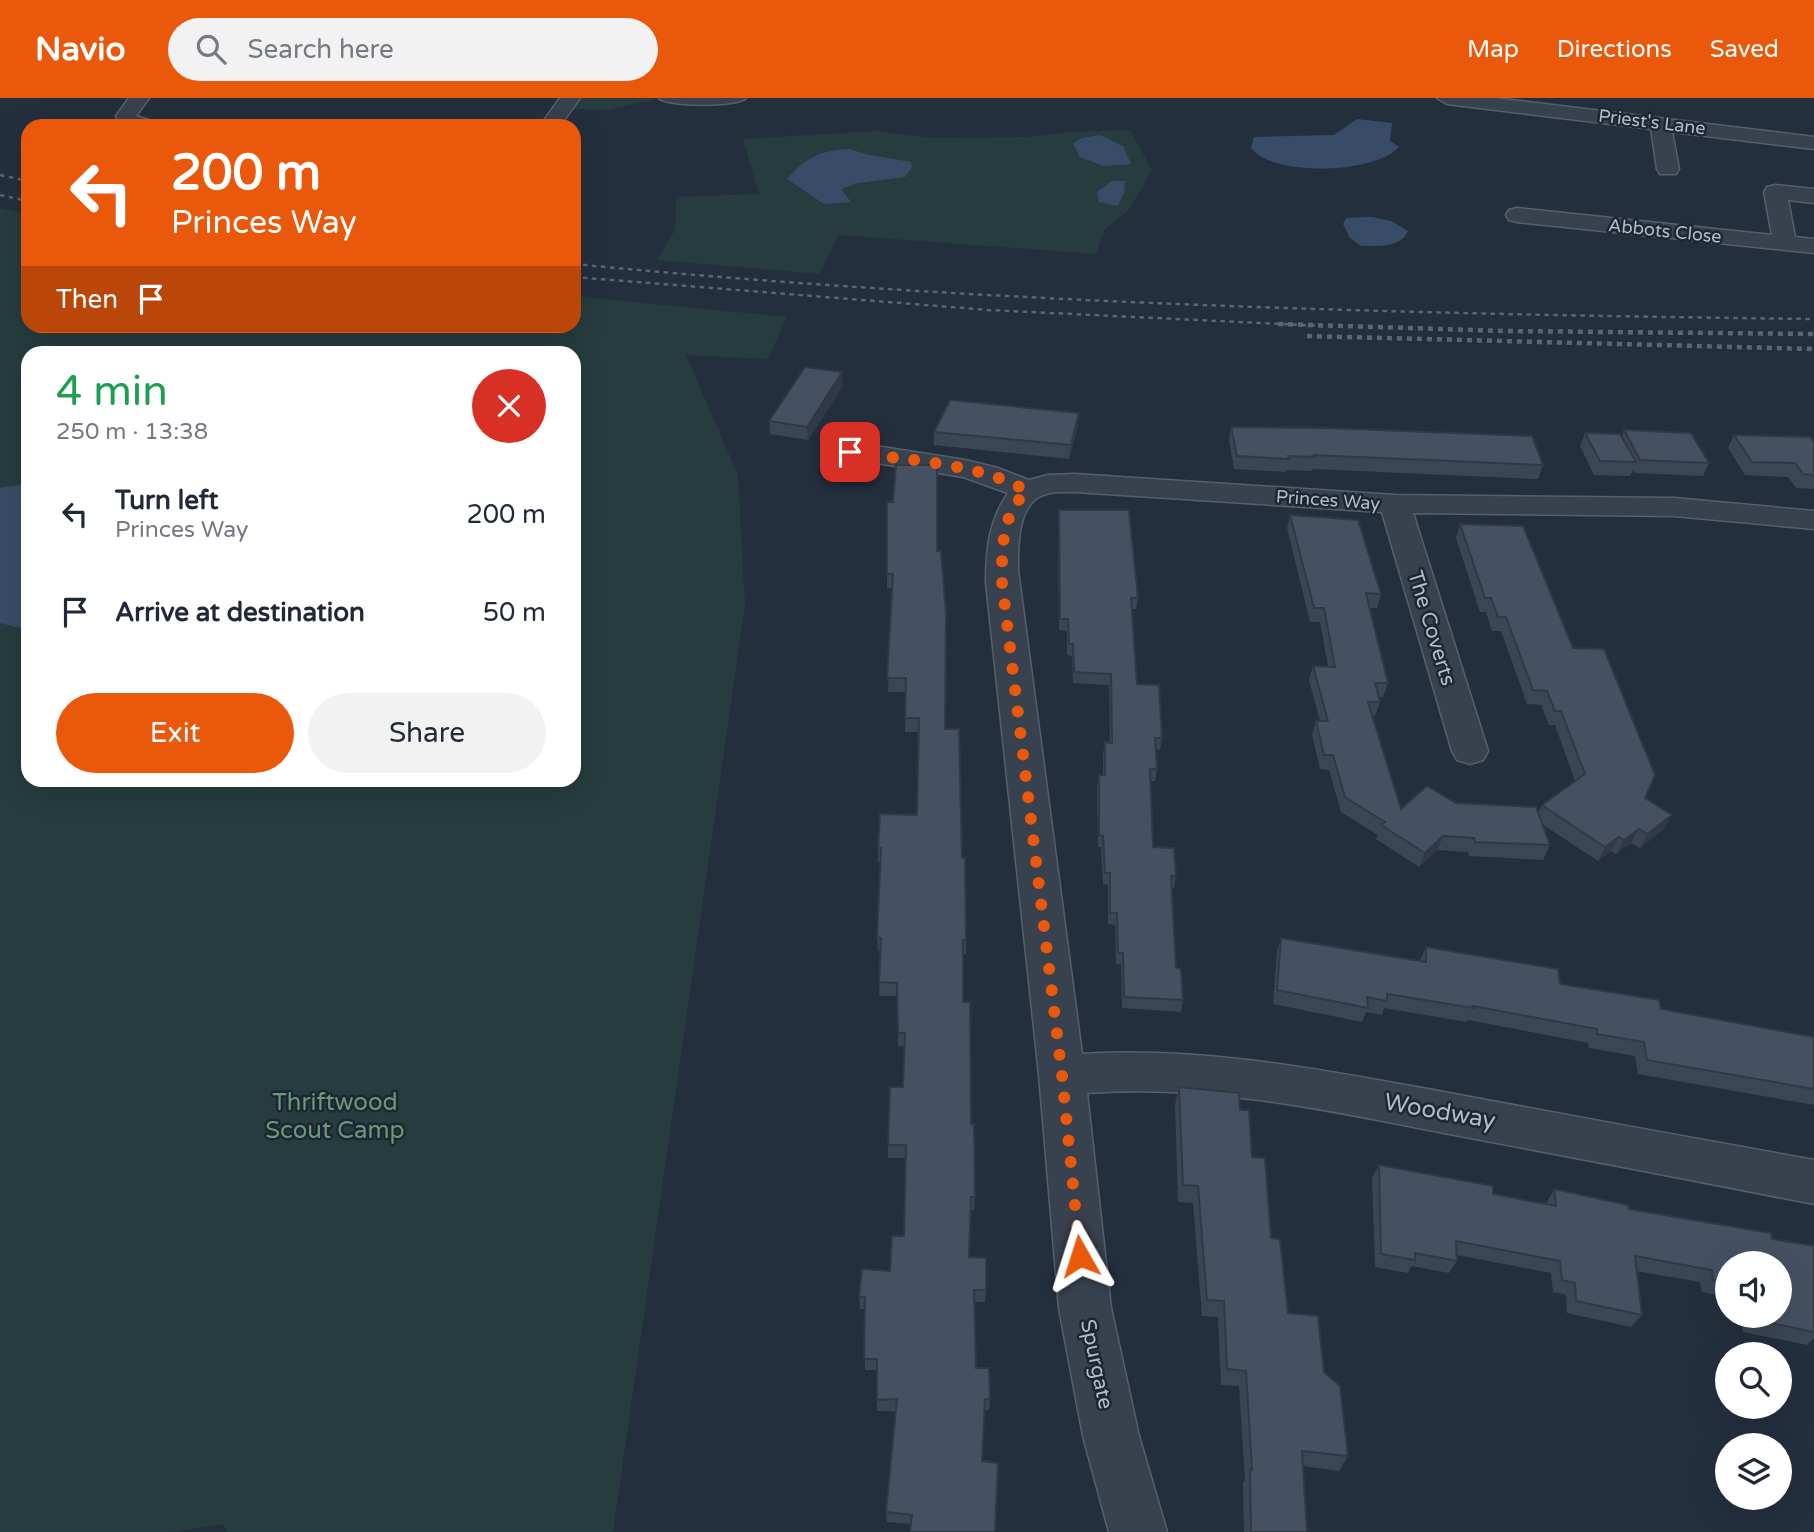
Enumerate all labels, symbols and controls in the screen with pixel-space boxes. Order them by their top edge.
search box [168,18,658,81]
text: Navio [35,30,126,69]
icon: search [192,30,230,68]
text: Search here [248,34,394,65]
text: Map [1467,35,1519,64]
text: Directions [1557,35,1672,64]
text: Saved [1710,35,1779,64]
street label: Priest's Lane [1597,105,1707,139]
text: 200 m [171,144,321,203]
icon: left [56,147,147,238]
text: Princes Way [171,204,357,242]
street label: Abbots Close [1607,214,1723,248]
icon: arrive [132,280,170,318]
text: Then [56,284,118,315]
text: 4 min [56,366,168,417]
button: close [472,369,546,443]
text: 250 m · 13:38 [56,418,208,446]
pin [820,422,880,482]
icon: arrive [831,433,869,471]
text: Turn left [115,485,218,516]
street label: Princes Way [1275,485,1381,515]
icon: left [56,495,94,533]
text: 200 m [466,499,546,530]
text: Princes Way [115,516,248,544]
street label: The Coverts [1402,568,1461,689]
icon: arrive [56,593,94,631]
text: Arrive at destination [115,597,365,628]
text: 50 m [483,597,546,628]
button: Exit [56,693,294,773]
button: Share [308,693,546,773]
street label: Woodway [1382,1087,1498,1136]
park label: Thriftwood Scout Camp [265,1088,405,1145]
position arrow [1043,1219,1117,1293]
map controls [1715,1251,1792,1510]
button: sound [1715,1251,1792,1328]
street label: Spurgate [1075,1317,1118,1411]
button: search [1715,1342,1792,1419]
button: layers [1715,1433,1792,1510]

